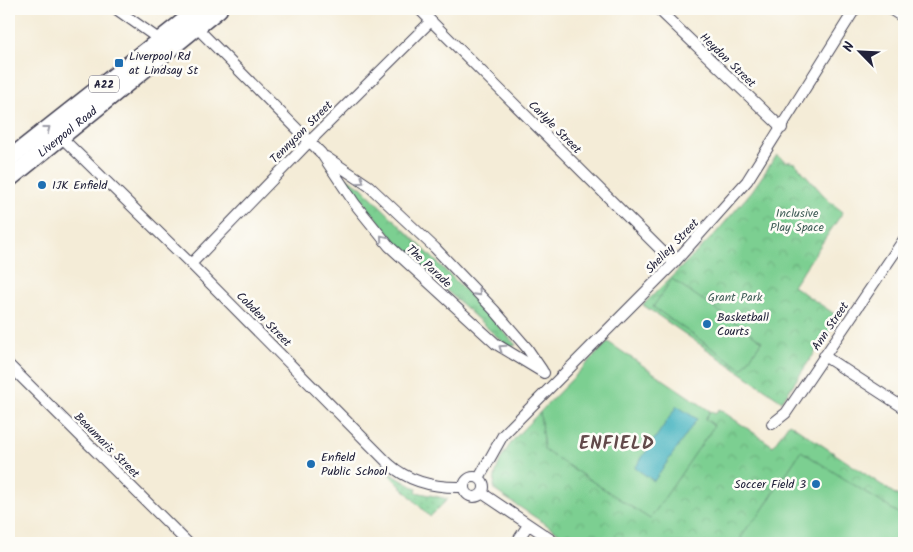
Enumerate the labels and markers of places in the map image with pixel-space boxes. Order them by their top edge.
place label: Liverpool Rd at Lindsay St [129,47,198,80]
marker: Liverpool Rd at Lindsay St [113,57,125,69]
place label: IJK Enfield [52,176,108,195]
marker: IJK Enfield [36,179,48,191]
place label: Basketball Courts [717,308,769,341]
marker: Basketball Courts [701,318,713,330]
place label: Enfield Public School [321,448,388,481]
marker: Enfield Public School [305,458,317,470]
place label: Soccer Field 3 [734,475,806,494]
marker: Soccer Field 3 [810,478,822,490]

